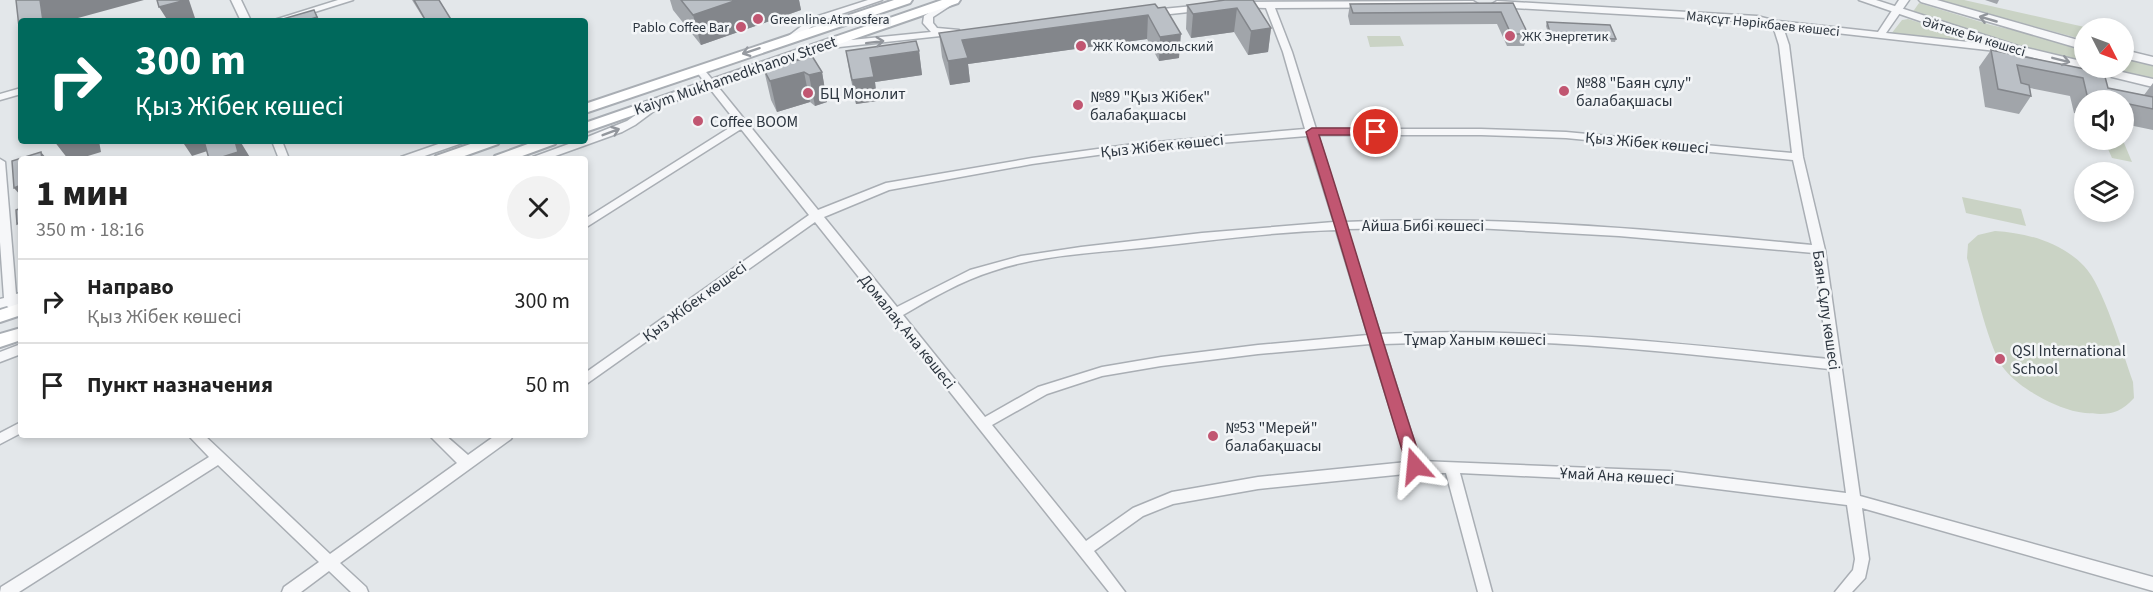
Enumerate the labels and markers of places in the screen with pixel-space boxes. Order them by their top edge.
place label: Greenline.Atmosfera [770,10,890,30]
marker: Greenline.Atmosfera [751,12,765,26]
place label: Pablo Coffee Bar [633,18,729,38]
marker: Pablo Coffee Bar [734,20,748,34]
place label: ЖК Энергетик [1522,27,1608,47]
marker: ЖК Энергетик [1503,29,1517,43]
place label: ЖК Комсомольский [1093,37,1214,57]
marker: ЖК Комсомольский [1074,39,1088,53]
place label: №88 "Баян сұлу" балабақшасы [1576,72,1692,112]
place label: БЦ Монолит [820,83,906,105]
marker: №88 "Баян сұлу" балабақшасы [1557,84,1571,98]
marker: БЦ Монолит [801,86,815,100]
place label: №89 "Қыз Жібек" балабақшасы [1090,86,1210,126]
marker: №89 "Қыз Жібек" балабақшасы [1071,98,1085,112]
pin [1350,106,1401,157]
place label: Coffee BOOM [710,111,798,133]
marker: Coffee BOOM [691,114,705,128]
place label: QSI International School [2012,340,2126,380]
marker: QSI International School [1993,352,2007,366]
place label: №53 "Мерей" балабақшасы [1225,417,1321,457]
marker: №53 "Мерей" балабақшасы [1206,429,1220,443]

